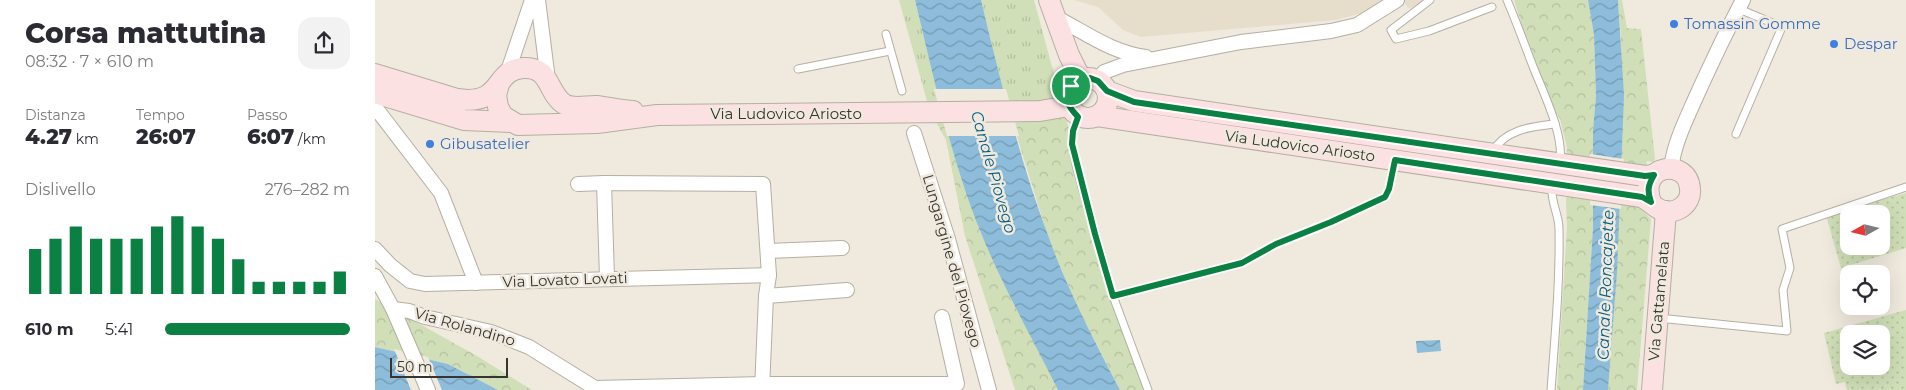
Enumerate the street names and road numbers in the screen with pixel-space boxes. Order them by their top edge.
street label: Via Ludovico Ariosto [710,104,862,123]
street label: Via Ludovico Ariosto [1224,126,1376,165]
street label: Lungargine del Piovego [919,172,986,350]
street label: Via Gattamelata [1644,240,1673,362]
street label: Via Lovato Lovati [502,268,628,291]
street label: Via Rolandino [413,303,518,350]

